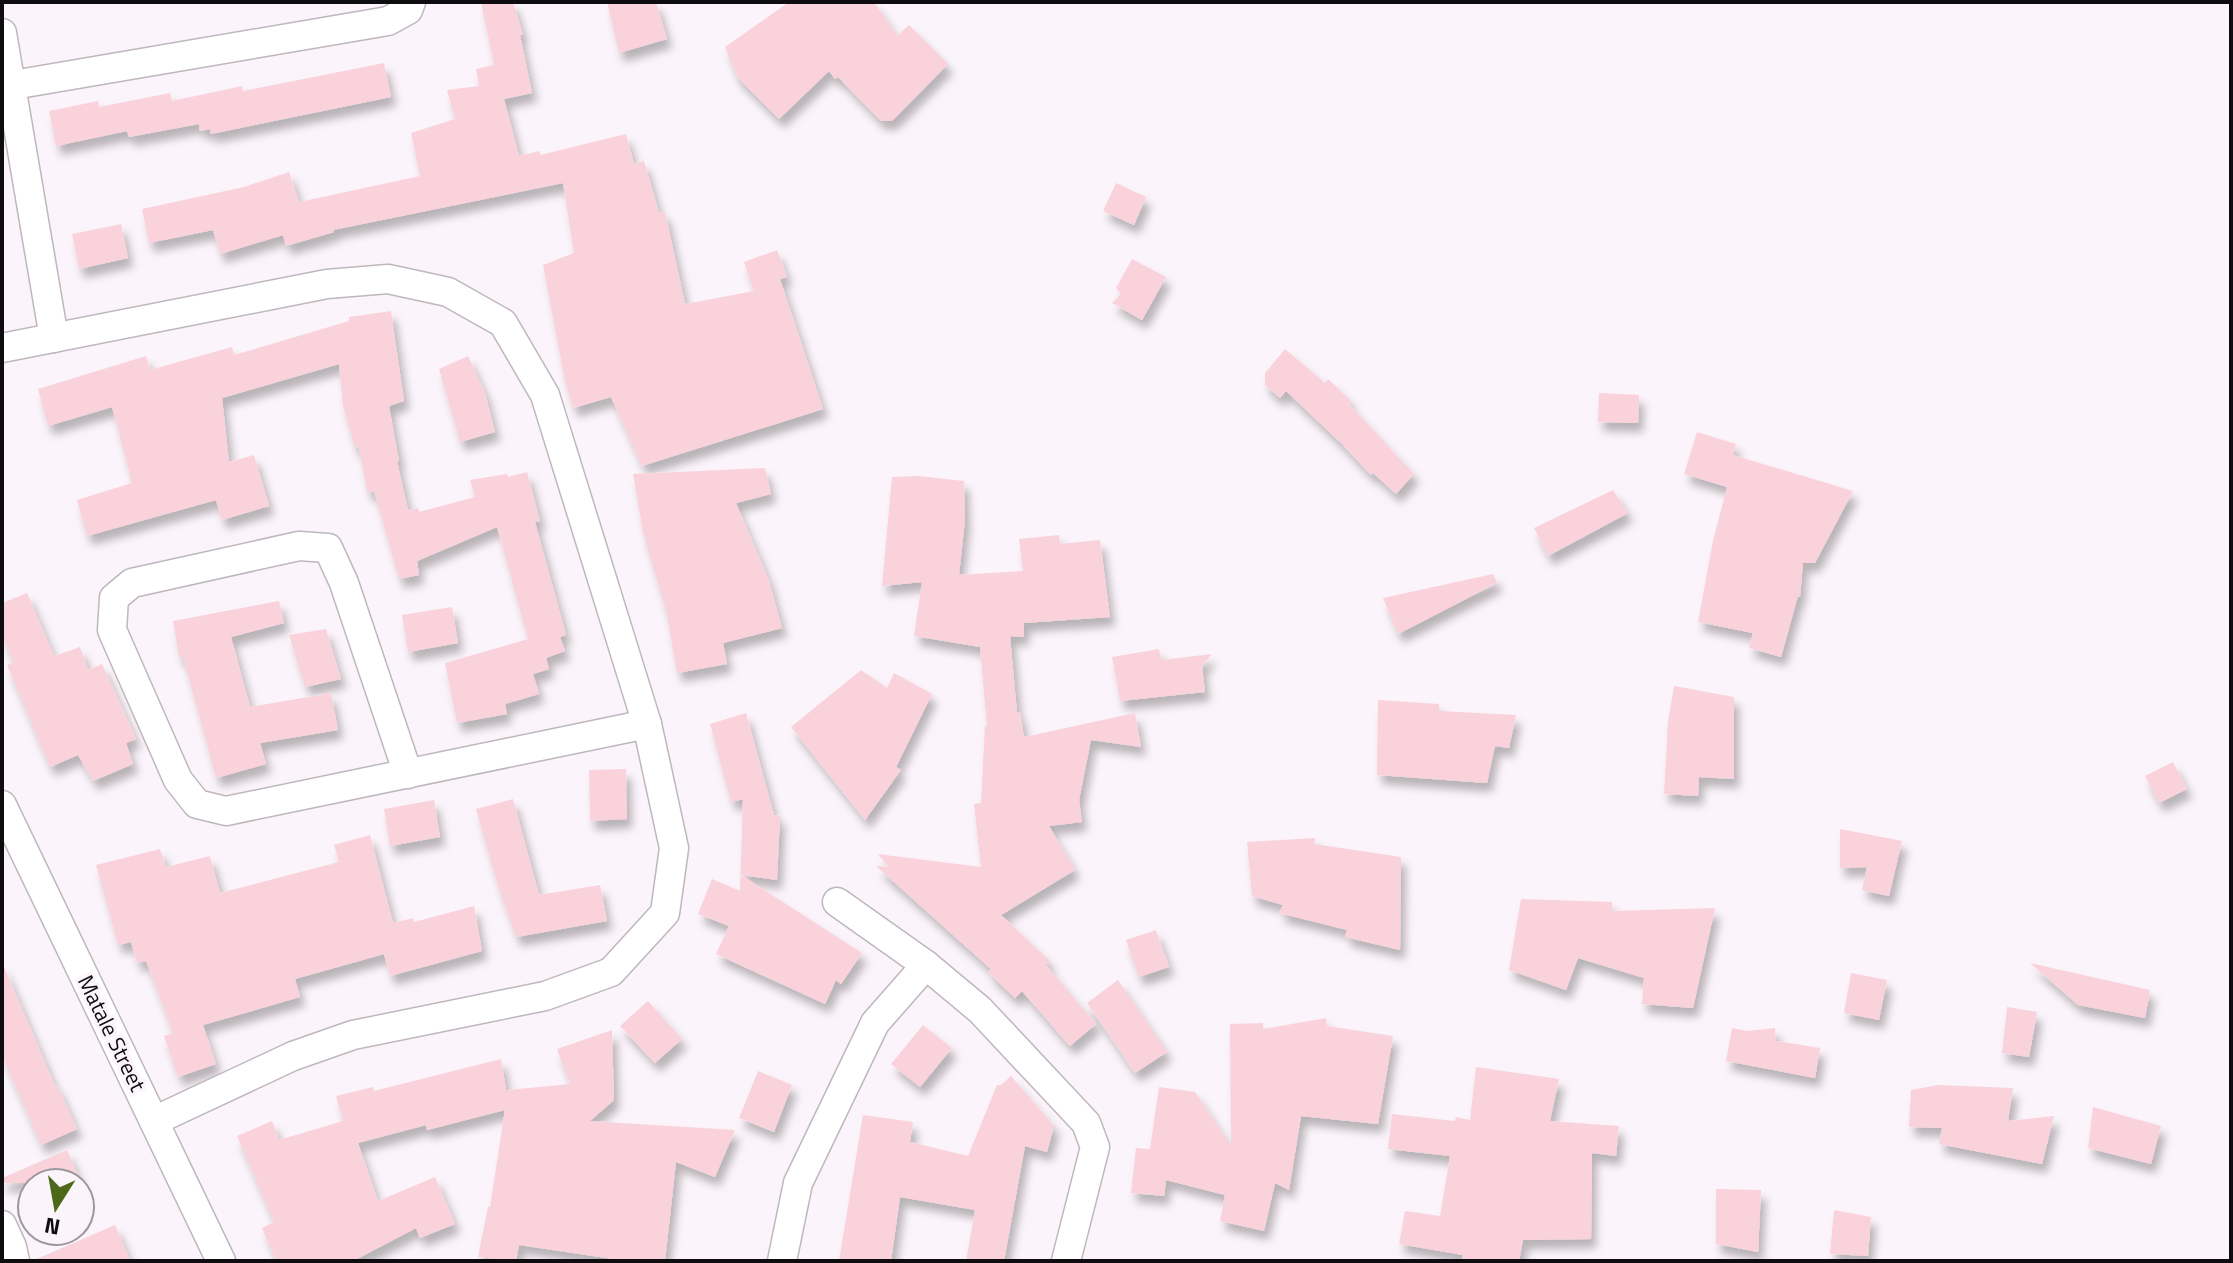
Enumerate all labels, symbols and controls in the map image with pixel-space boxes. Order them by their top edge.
street label: Matale Street [69,969,155,1097]
north arrow [16,1167,96,1247]
text: N [41,1208,63,1245]

